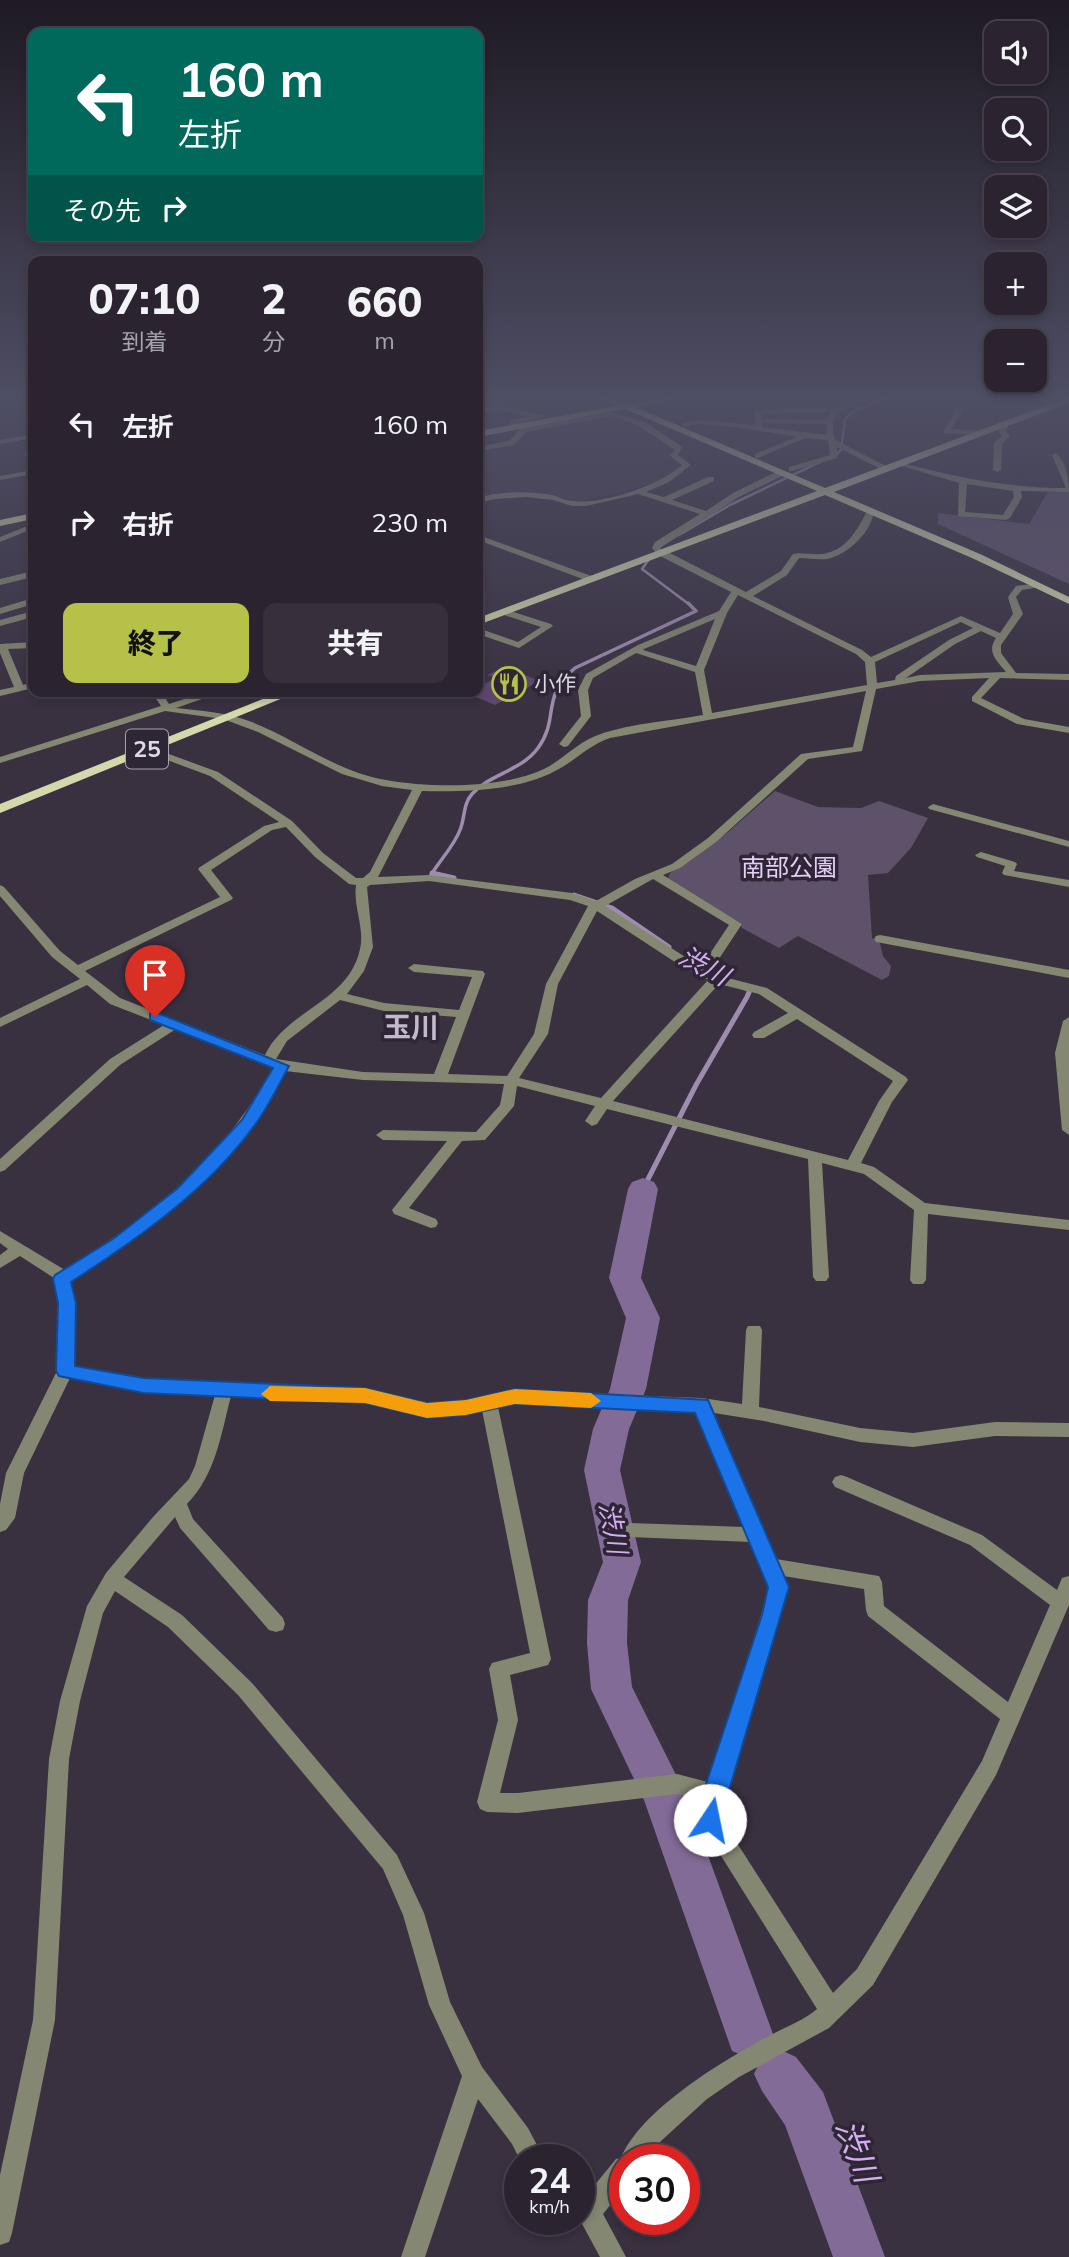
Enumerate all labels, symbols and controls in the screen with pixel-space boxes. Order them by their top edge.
map controls [984,21,1047,392]
button: sound [984,21,1047,84]
text: 160 m [178,48,324,109]
icon: left [63,56,154,147]
button: search [984,98,1047,161]
text: 左折 [178,114,242,154]
button: layers [984,175,1047,238]
icon: right [155,189,193,227]
text: その先 [63,194,141,227]
button: + [984,252,1047,315]
text: 07:10 [89,272,200,325]
text: 2 [261,272,286,325]
text: 660 [347,275,422,328]
text: m [374,326,395,355]
text: 到着 [121,327,167,356]
text: 分 [262,327,285,356]
button: − [984,329,1047,392]
icon: left [63,405,101,443]
text: 160 m [372,408,448,441]
text: 左折 [122,410,174,443]
icon: right [63,503,101,541]
text: 230 m [372,506,448,539]
text: 右折 [122,508,174,541]
button: 終了 [63,603,249,683]
button: 共有 [263,603,448,683]
restaurant icon: 小作 [490,665,528,703]
place label: 小作 [534,670,576,696]
road number: 25 [126,730,168,768]
park label: 南部公園 [741,852,837,882]
water label: 渋川 [674,939,738,994]
pin [125,945,185,1017]
icon: arrive [136,956,174,994]
district label: 玉川 [383,1009,439,1044]
water label: 渋川 [592,1499,635,1560]
position arrow [673,1783,747,1857]
water label: 渋川 [828,2114,889,2190]
speed limit sign: 30 [609,2144,700,2235]
text: 24 [528,2158,571,2202]
text: km/h [529,2195,570,2218]

